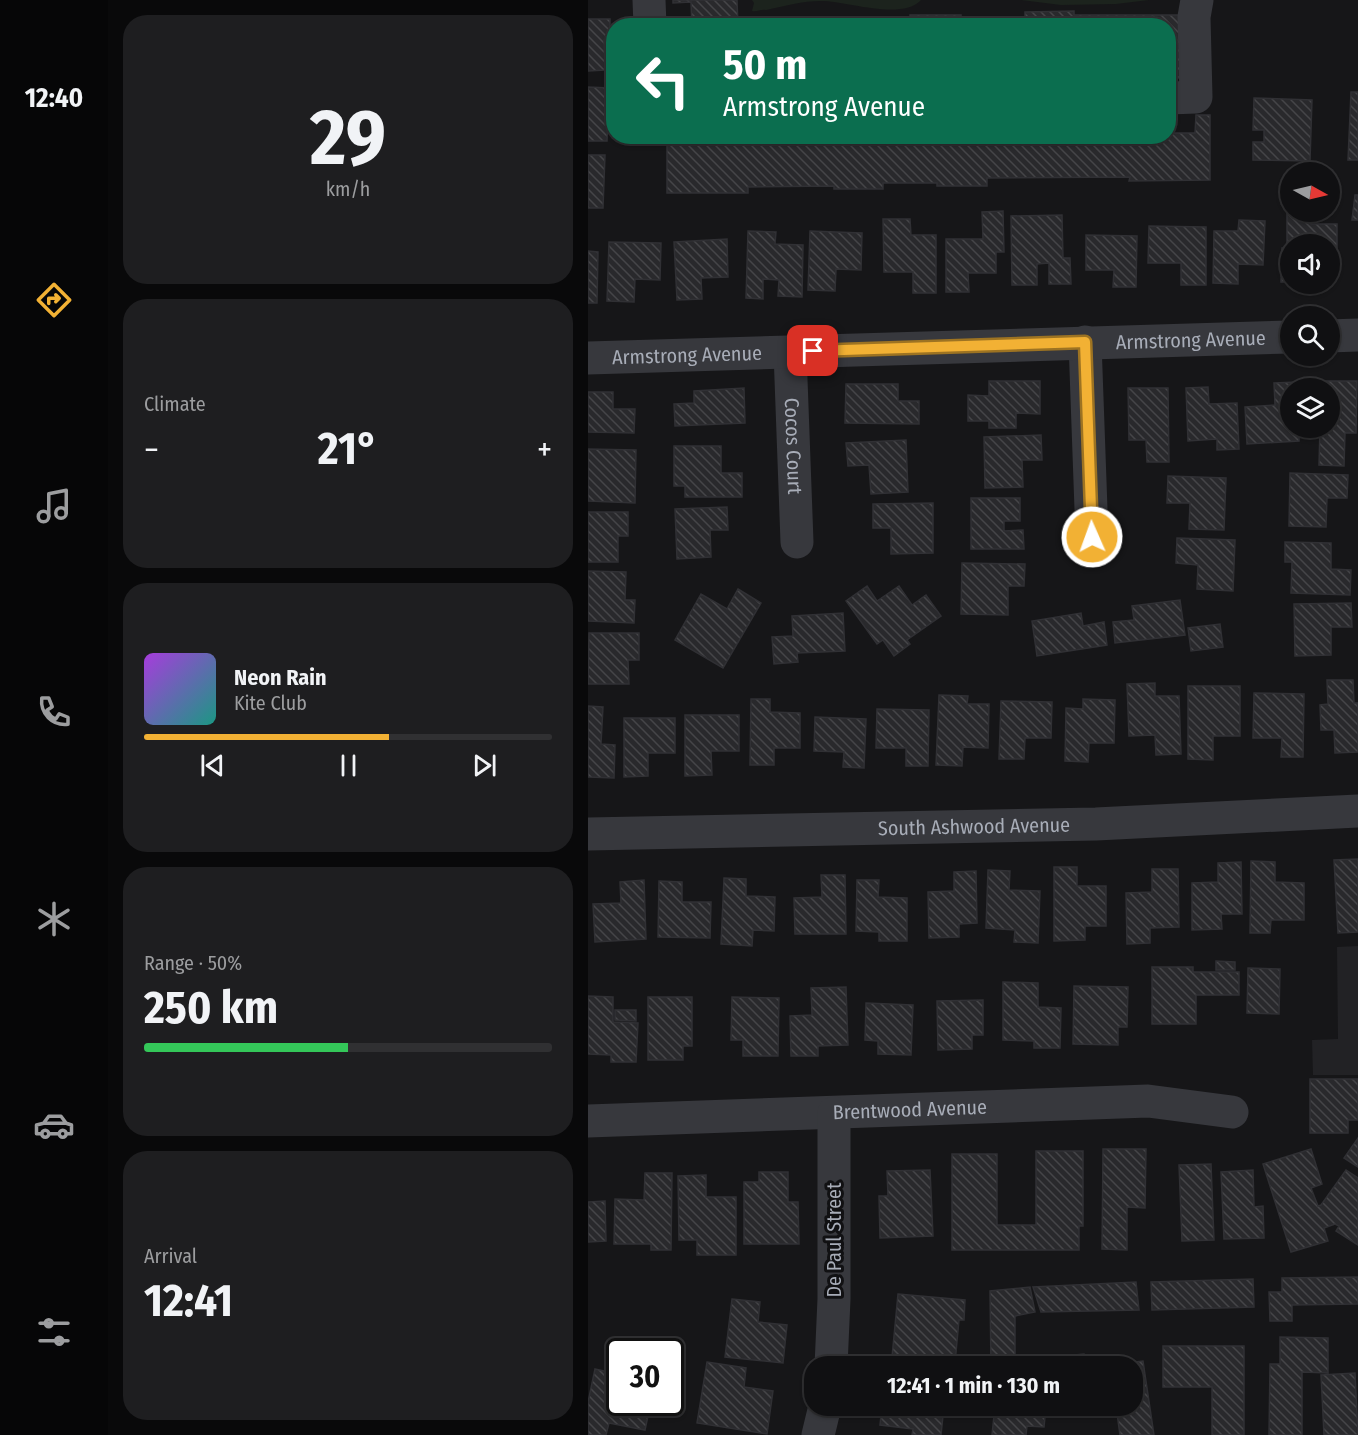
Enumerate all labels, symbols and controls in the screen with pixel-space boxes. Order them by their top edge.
text: 50 m [723,40,807,90]
icon: left [624,42,702,120]
text: 12:40 [25,82,83,114]
text: 29 [310,91,386,185]
text: Armstrong Avenue [723,91,925,123]
north arrow [1280,162,1340,222]
map controls [1280,162,1340,438]
text: km/h [326,177,370,201]
button: sound [1280,234,1340,294]
icon: directions [33,279,75,321]
button: search [1280,306,1340,366]
pin [787,325,838,376]
street label: Armstrong Avenue [1116,326,1266,354]
icon: arrive [796,334,829,367]
street label: Armstrong Avenue [612,341,762,369]
button: layers [1280,378,1340,438]
text: Climate [144,392,206,416]
street label: Cocos Court [780,397,807,495]
text: 21° [318,422,378,476]
text: − [144,430,159,470]
text: + [537,430,552,470]
icon: music [33,485,75,527]
position arrow [1060,505,1124,569]
text: Neon Rain [234,664,327,691]
icon: phone [33,691,75,733]
text: Kite Club [234,691,307,715]
icon: previous [196,749,229,782]
icon: pause [332,749,365,782]
icon: next [468,749,501,782]
street label: South Ashwood Avenue [878,813,1070,840]
icon: climate [33,898,75,940]
text: Range · 50% [144,951,242,975]
text: 250 km [144,981,278,1035]
street label: Brentwood Avenue [832,1095,987,1124]
icon: car [33,1104,75,1146]
street label: De Paul Street [822,1182,846,1298]
text: Arrival [144,1244,197,1268]
text: 12:41 [144,1274,233,1328]
icon: filters [33,1311,75,1353]
speed limit sign: 30 [606,1338,684,1416]
text: 12:41 · 1 min · 130 m [887,1372,1060,1399]

